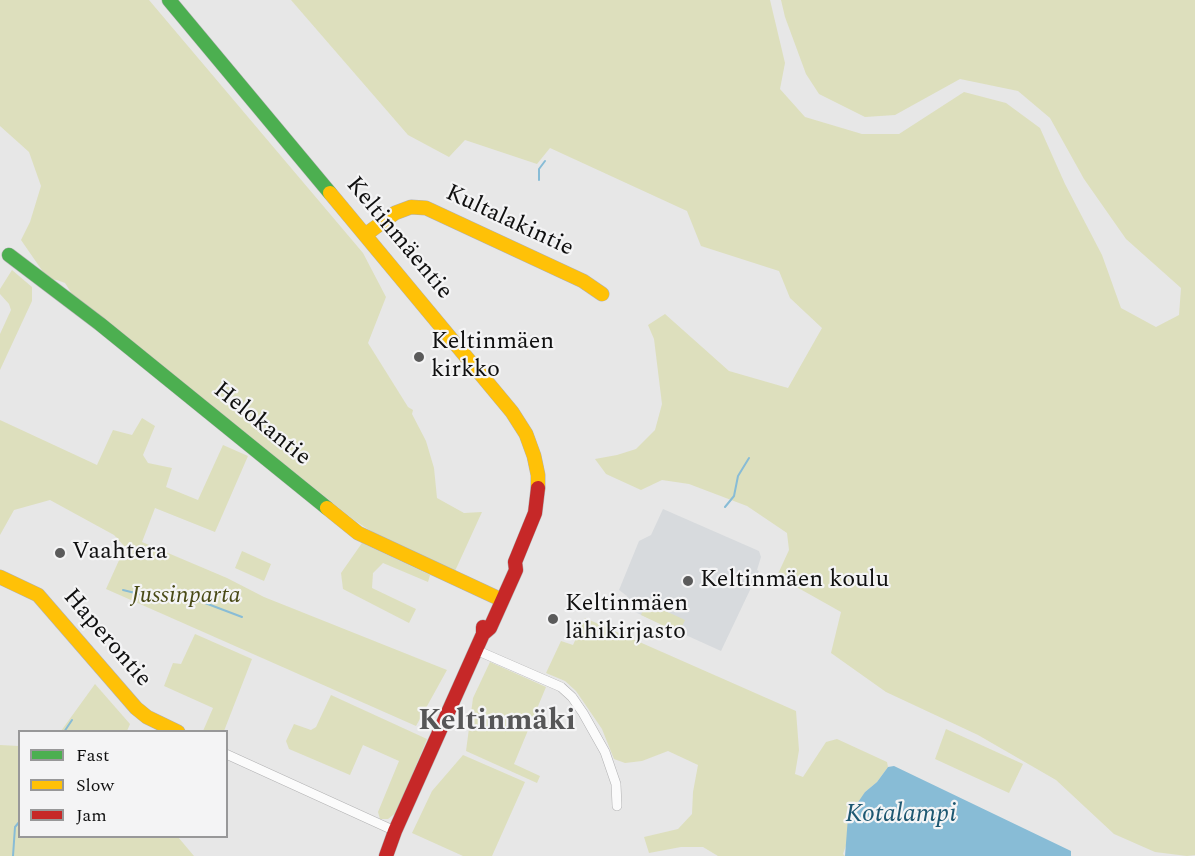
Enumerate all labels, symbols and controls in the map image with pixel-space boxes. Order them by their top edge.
street label: Keltinmäentie [338,172,458,306]
street label: Kultalakintie [440,180,578,264]
place label: Keltinmäen kirkko [431,329,554,385]
marker: Keltinmäen kirkko [412,350,426,364]
street label: Helokantie [206,377,316,473]
place label: Vaahtera [72,539,167,567]
marker: Vaahtera [53,546,67,560]
place label: Keltinmäen koulu [700,567,889,595]
marker: Keltinmäen koulu [681,574,695,588]
park label: Jussinparta [131,583,241,611]
street label: Haperontie [56,584,156,694]
place label: Keltinmäen lähikirjasto [565,591,688,647]
marker: Keltinmäen lähikirjasto [546,612,560,626]
district label: Keltinmäki [418,705,576,741]
legend [18,730,228,838]
text: Fast [76,742,109,769]
text: Slow [76,772,114,799]
water label: Kotalampi [845,800,957,832]
text: Jam [76,802,107,829]

